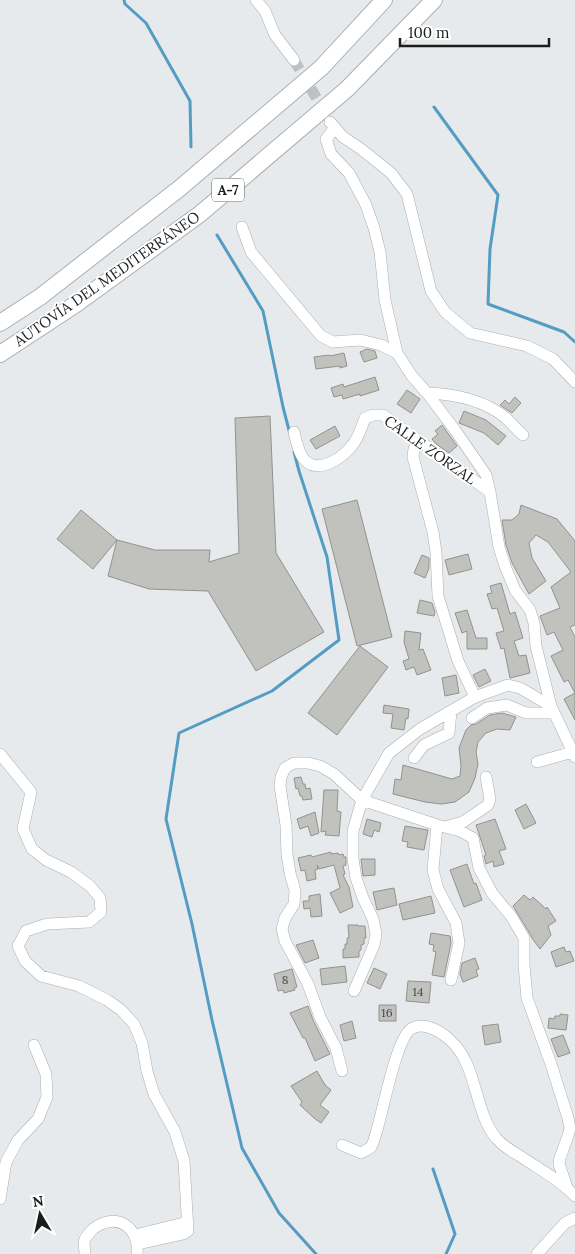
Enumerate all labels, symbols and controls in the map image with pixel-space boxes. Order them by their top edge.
scale bar [400,15,549,47]
text: 100 m [408,23,449,42]
road number: A-7 [212,178,244,202]
street label: AUTOVÍA DEL MEDITERRÁNEO [9,207,203,351]
street label: CALLE ZORZAL [381,411,480,488]
house number: 8 [282,972,289,987]
house number: 14 [413,984,424,999]
house number: 16 [381,1005,393,1020]
north arrow [15,1189,65,1239]
text: N [31,1191,45,1211]

